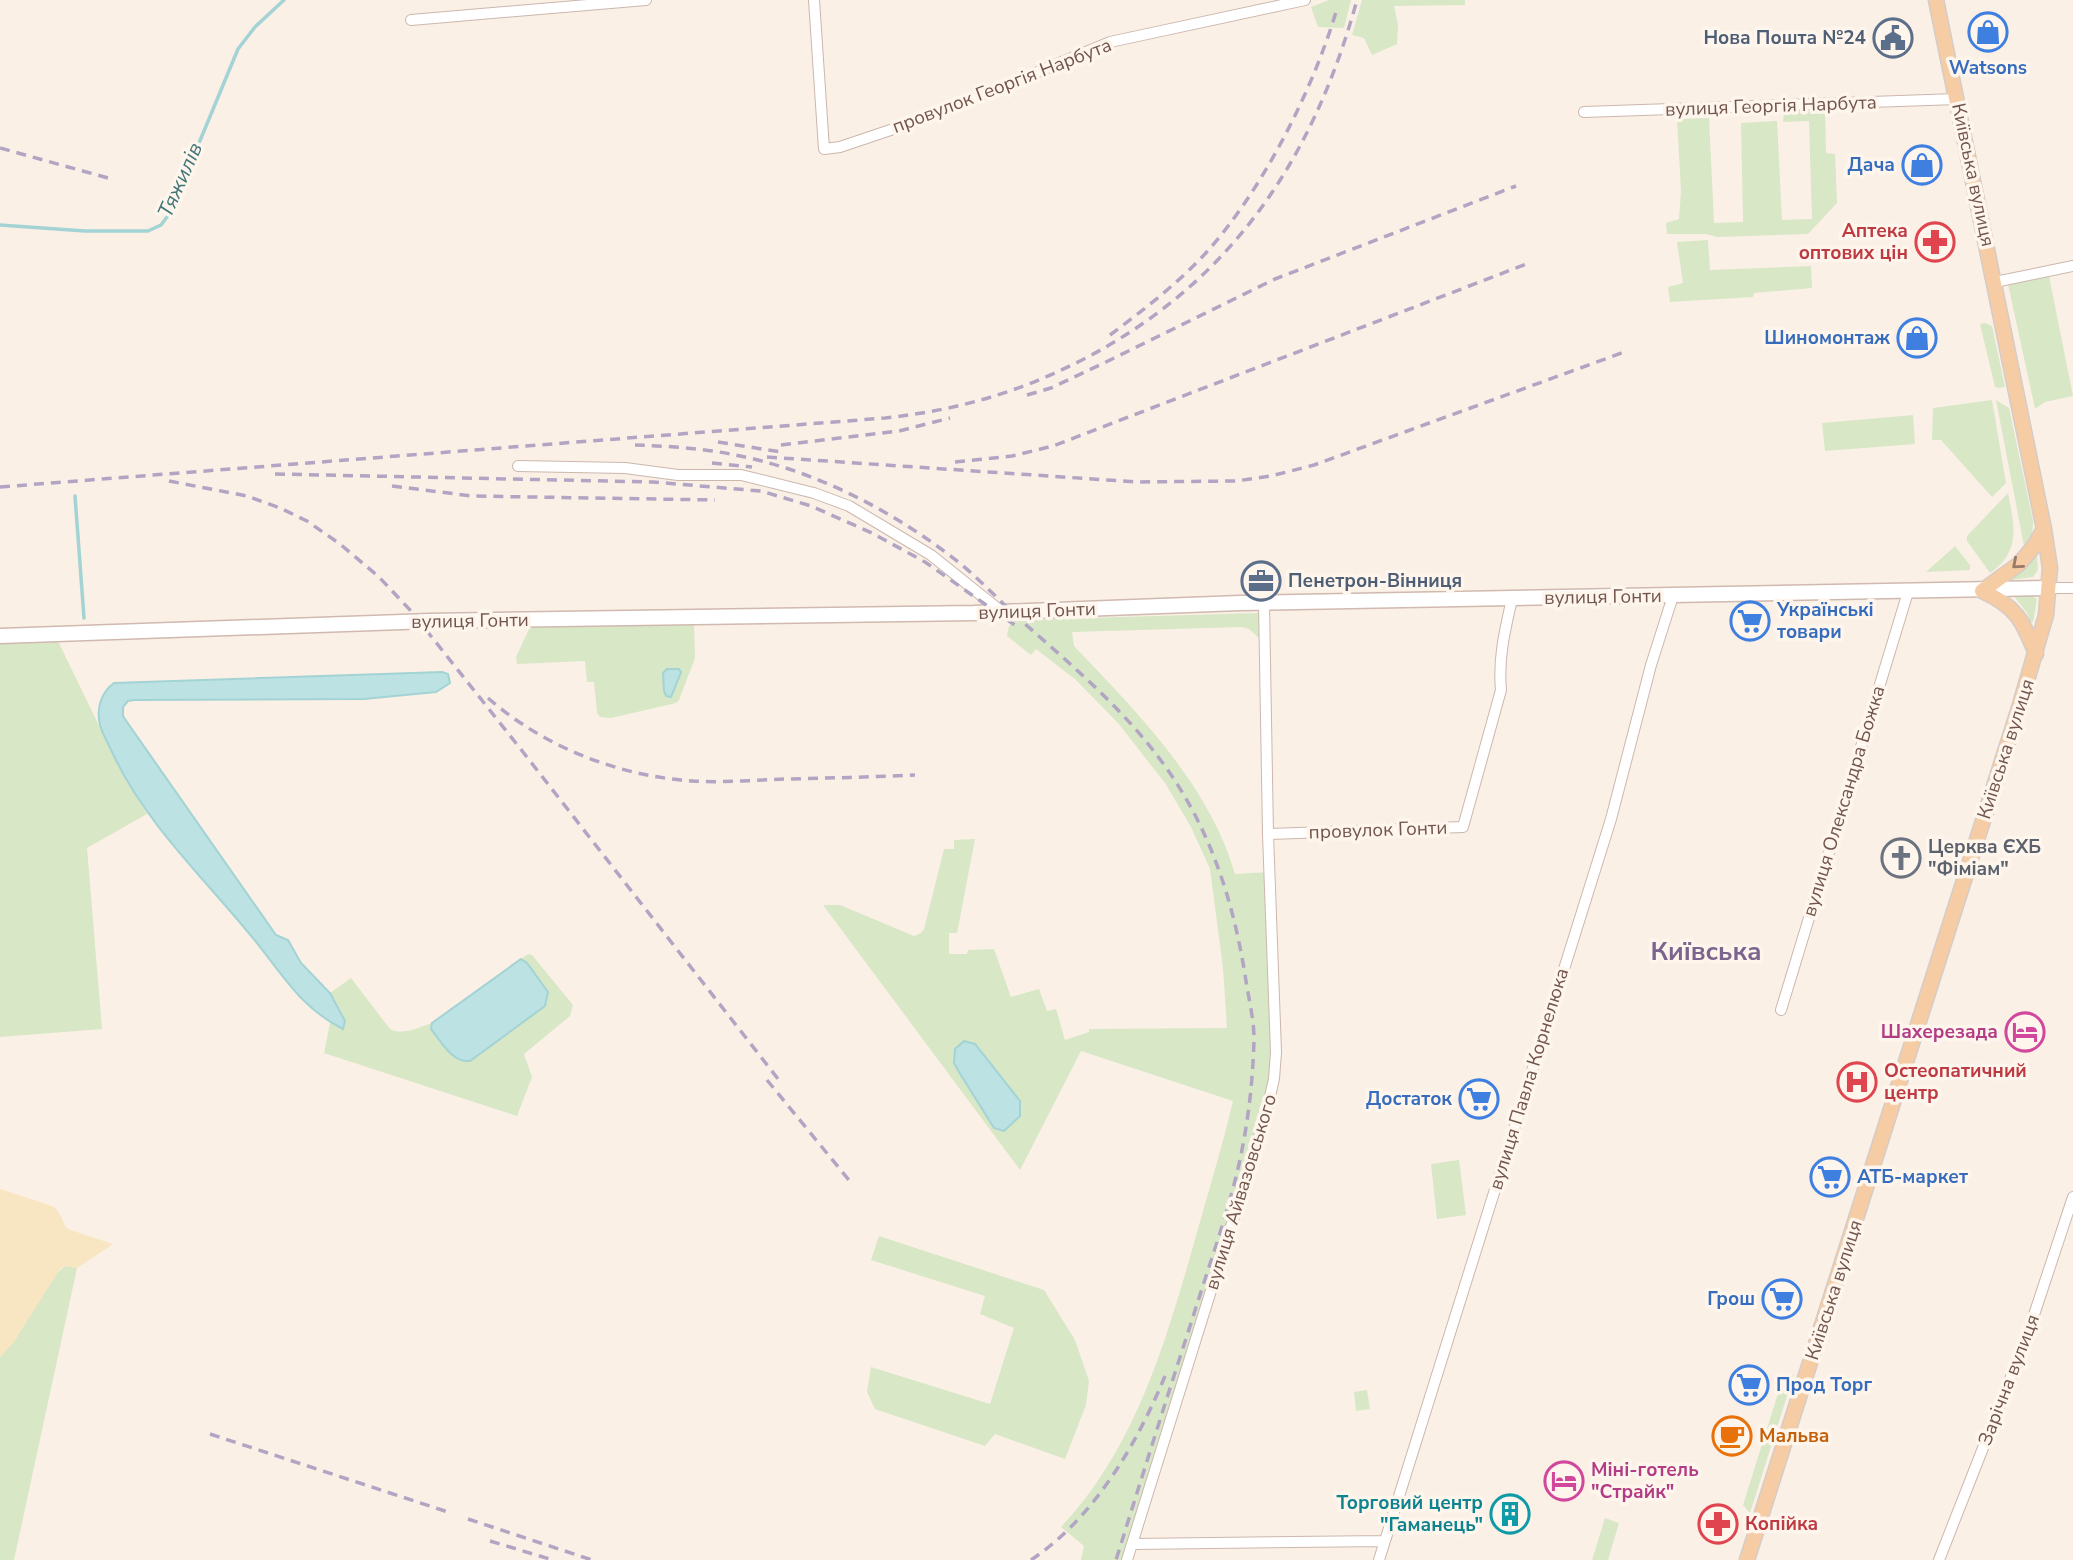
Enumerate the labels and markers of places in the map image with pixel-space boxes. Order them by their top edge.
shop icon: Watsons [1967,11,2009,53]
public building icon: Нова Пошта №24 [1872,17,1914,59]
place label: Нова Пошта №24 [1703,25,1866,51]
place label: Watsons [1949,55,2027,81]
shop icon: Дача [1901,144,1943,186]
place label: Дача [1848,152,1895,178]
place label: Аптека оптових цін [1799,218,1908,266]
pharmacy icon: Аптека оптових цін [1914,221,1956,263]
shop icon: Шиномонтаж [1896,317,1938,359]
place label: Шиномонтаж [1764,325,1890,351]
office icon: Пенетрон-Вінниця [1240,560,1282,602]
place label: Пенетрон-Вінниця [1288,568,1462,594]
place label: Українські товари [1776,597,1874,645]
supermarket icon: Українські товари [1729,600,1771,642]
place label: Церква ЄХБ "Фіміам" [1928,834,2041,882]
church icon: Церква ЄХБ "Фіміам" [1880,837,1922,879]
hotel icon: Шахерезада [2004,1011,2046,1053]
place label: Шахерезада [1881,1019,1998,1045]
place label: Остеопатичний центр [1884,1058,2027,1106]
hospital icon: Остеопатичний центр [1836,1061,1878,1103]
supermarket icon: Достаток [1458,1078,1500,1120]
place label: Достаток [1366,1086,1452,1112]
supermarket icon: АТБ-маркет [1809,1156,1851,1198]
place label: АТБ-маркет [1857,1164,1968,1190]
supermarket icon: Грош [1761,1278,1803,1320]
place label: Грош [1707,1286,1755,1312]
supermarket icon: Прод Торг [1728,1364,1770,1406]
place label: Прод Торг [1776,1372,1873,1398]
cafe icon: Мальва [1711,1415,1753,1457]
place label: Мальва [1759,1423,1829,1449]
place label: Міні-готель "Страйк" [1591,1457,1699,1505]
hotel icon: Міні-готель "Страйк" [1543,1460,1585,1502]
place label: Торговий центр "Гаманець" [1336,1490,1483,1538]
building icon: Торговий центр "Гаманець" [1489,1493,1531,1535]
pharmacy icon: Копійка [1697,1503,1739,1545]
place label: Копійка [1745,1511,1818,1537]

